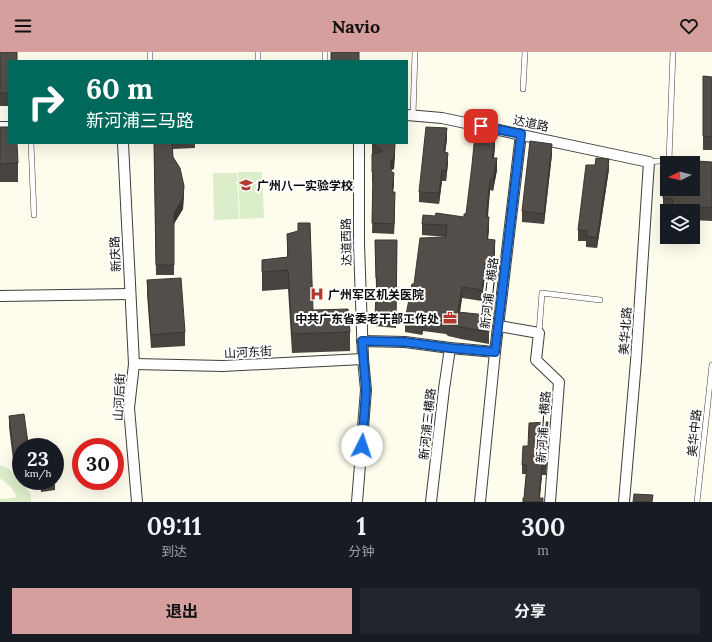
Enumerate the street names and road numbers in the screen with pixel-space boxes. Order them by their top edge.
street label: 达道路 [512,112,550,134]
street label: 达道西路 [338,218,354,266]
street label: 新庆路 [107,236,123,272]
street label: 新河浦二横路 [477,256,501,330]
street label: 美华北路 [616,307,634,355]
street label: 山河东街 [224,343,272,361]
street label: 山河后街 [110,373,128,421]
street label: 新河浦三横路 [416,387,438,461]
street label: 新河浦一横路 [533,391,553,463]
street label: 美华中路 [684,408,704,458]

